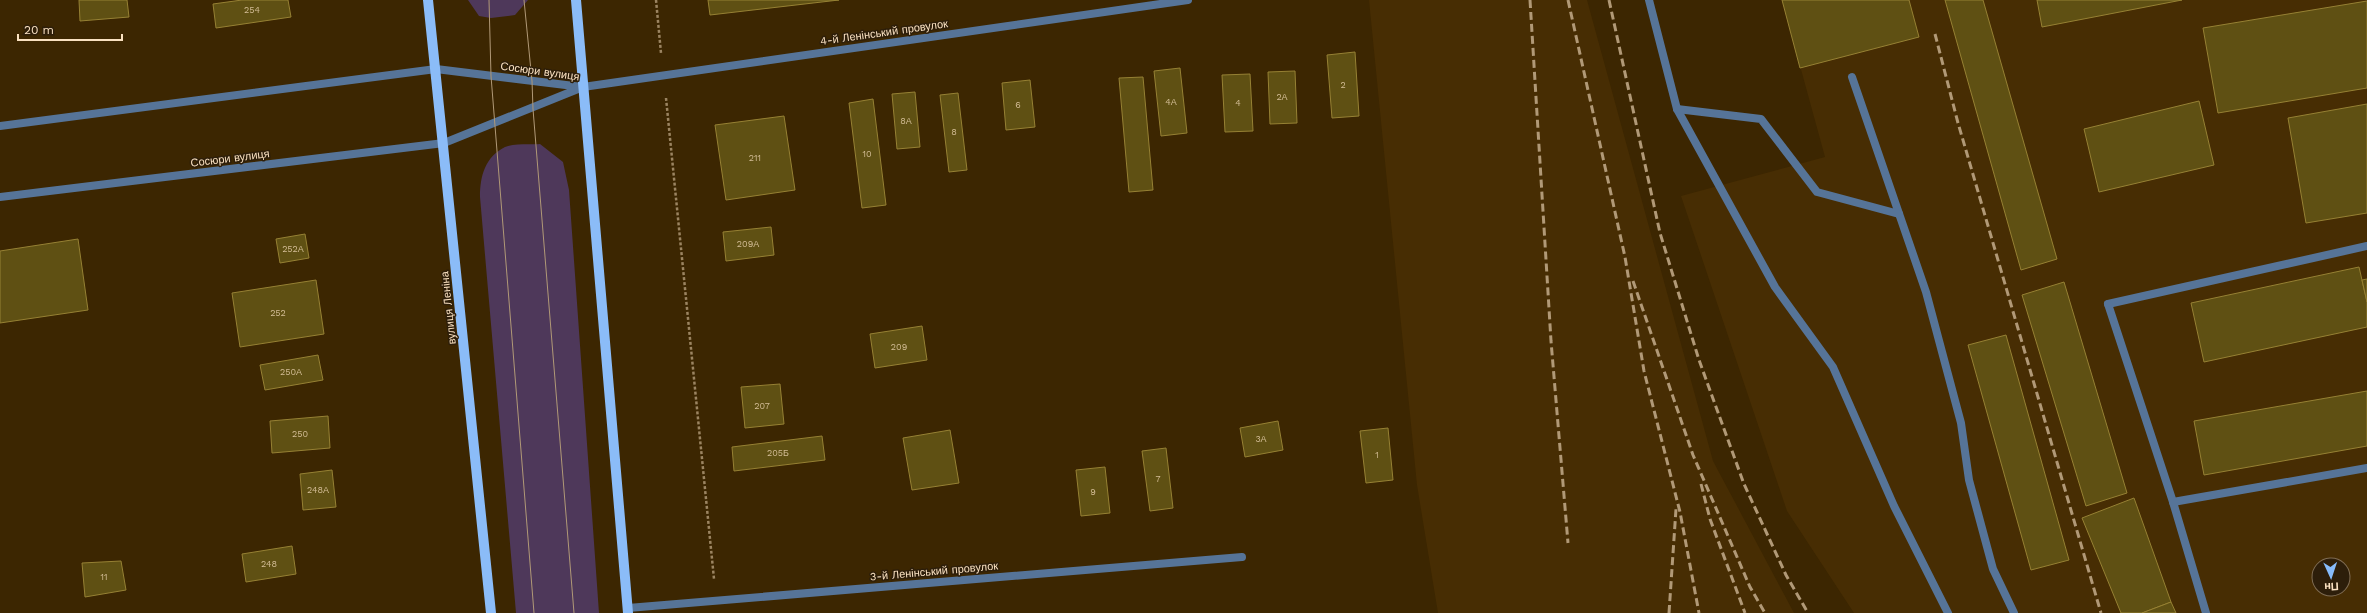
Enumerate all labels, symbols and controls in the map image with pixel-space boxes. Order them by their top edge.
house number: 254 [244,5,260,15]
scale bar [18,16,122,42]
street label: 4-й Ленінський провулок [819,17,949,48]
text: 20 m [24,23,54,37]
street label: Сосюри вулиця [500,60,580,83]
house number: 2 [1340,80,1346,90]
house number: 2А [1276,92,1288,102]
house number: 4А [1165,97,1177,107]
house number: 4 [1235,98,1241,108]
house number: 6 [1015,100,1021,110]
house number: 8А [900,116,912,126]
house number: 8 [951,127,957,137]
street label: Сосюри вулиця [190,147,270,170]
house number: 10 [862,149,872,159]
house number: 211 [749,153,761,163]
house number: 209А [737,239,759,249]
house number: 252А [282,244,304,254]
street label: вулиця Леніна [438,270,459,345]
house number: 252 [270,308,286,318]
house number: 209 [891,342,907,352]
house number: 250А [280,367,302,377]
house number: 207 [754,401,770,411]
house number: 250 [292,429,308,439]
house number: 3А [1255,434,1267,444]
house number: 205Б [767,448,789,458]
house number: 1 [1375,450,1379,460]
house number: 7 [1155,474,1161,484]
house number: 248А [307,485,329,495]
house number: 9 [1090,487,1096,497]
north arrow [2311,557,2351,597]
house number: 248 [261,559,277,569]
street label: 3-й Ленінський провулок [869,559,999,584]
house number: 11 [100,572,108,582]
text: Пн [2324,580,2339,593]

